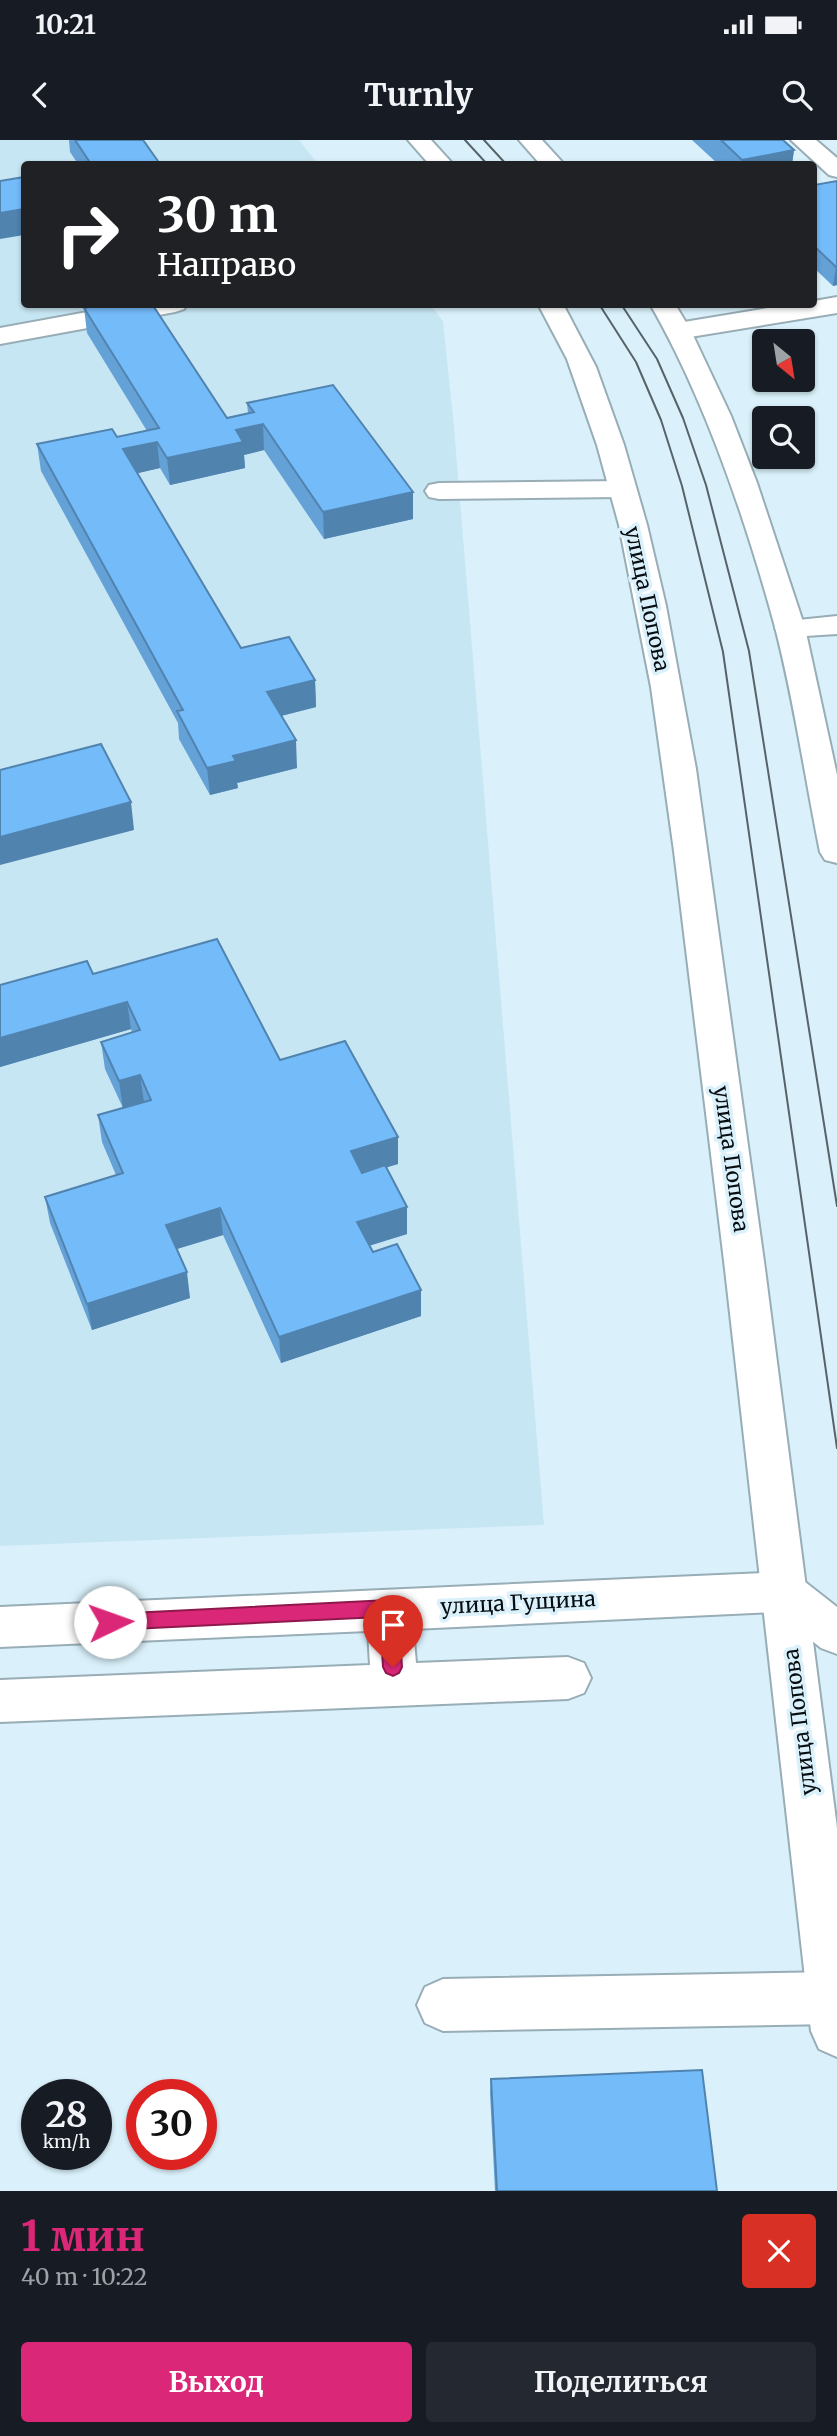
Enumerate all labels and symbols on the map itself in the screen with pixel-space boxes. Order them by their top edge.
north arrow [752,329,816,392]
street label: улица Попова [619,524,676,674]
street label: улица Попова [708,1084,755,1234]
position arrow [73,1585,147,1659]
street label: улица Гущина [440,1585,596,1620]
pin [363,1595,423,1667]
street label: улица Попова [777,1647,822,1797]
speed limit sign: 30 [126,2079,217,2170]

